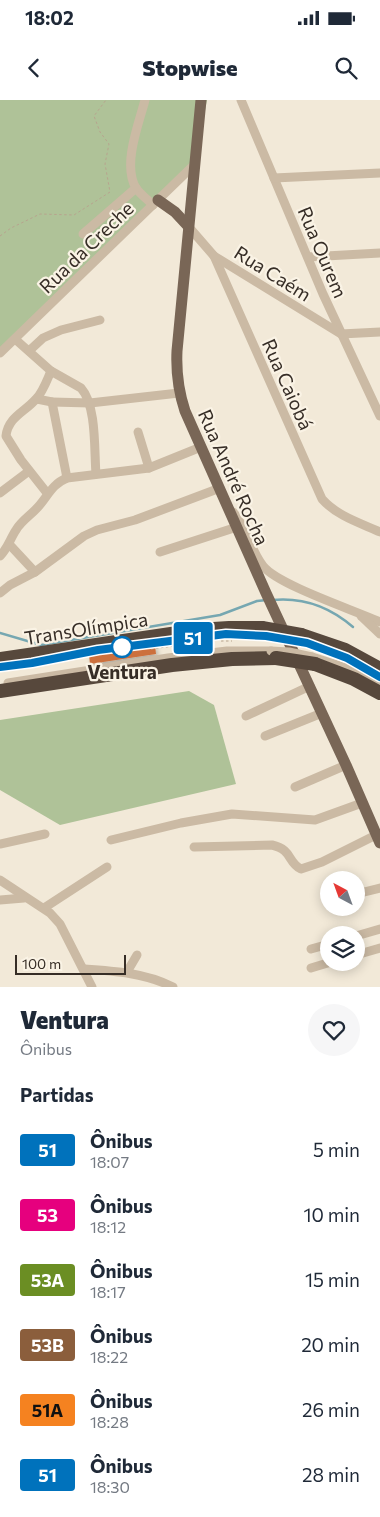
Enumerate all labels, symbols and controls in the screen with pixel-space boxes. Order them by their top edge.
text: 18:02 [25,6,74,29]
icon: back [20,54,48,82]
text: Stopwise [142,54,238,81]
icon: search [332,54,360,82]
street label: Rua da Creche [34,196,138,298]
street label: Rua Ourem [294,203,352,301]
street label: Rua Caém [230,240,316,306]
street label: Rua Caiobá [258,335,318,433]
street label: Rua André Rocha [194,405,274,549]
street label: TransOlímpica [23,607,149,649]
line badge: 51 [170,622,216,654]
text: 51 [184,627,202,649]
marker: Ventura [111,636,133,658]
place label: Ventura [87,660,157,683]
north arrow [320,871,365,916]
map controls [320,871,365,971]
button: layers [320,926,365,971]
scale bar [15,952,126,975]
text: 100 m [22,955,61,972]
button: heart [308,1004,360,1056]
text: Ventura [20,1005,109,1034]
text: Ônibus [20,1039,72,1058]
text: Partidas [20,1083,93,1106]
text: Ônibus [90,1129,153,1152]
text: 5 min [313,1138,360,1161]
text: 51 [38,1139,57,1161]
text: 18:07 [90,1152,129,1171]
text: Ônibus [90,1194,153,1217]
text: 10 min [303,1203,360,1226]
text: 53 [37,1204,58,1226]
text: 18:12 [90,1217,126,1236]
text: Ônibus [90,1259,153,1282]
text: 15 min [305,1268,360,1291]
text: 53A [31,1269,64,1291]
text: 18:17 [90,1282,126,1301]
text: Ônibus [90,1324,153,1347]
text: 20 min [301,1333,360,1356]
text: 53B [31,1334,64,1356]
text: 18:22 [90,1347,128,1366]
text: Ônibus [90,1389,153,1412]
text: 26 min [302,1398,360,1421]
text: 51A [32,1399,63,1421]
text: 18:28 [90,1412,129,1431]
text: Ônibus [90,1454,153,1477]
text: 28 min [302,1463,360,1486]
text: 51 [38,1464,57,1486]
text: 18:30 [90,1477,130,1496]

